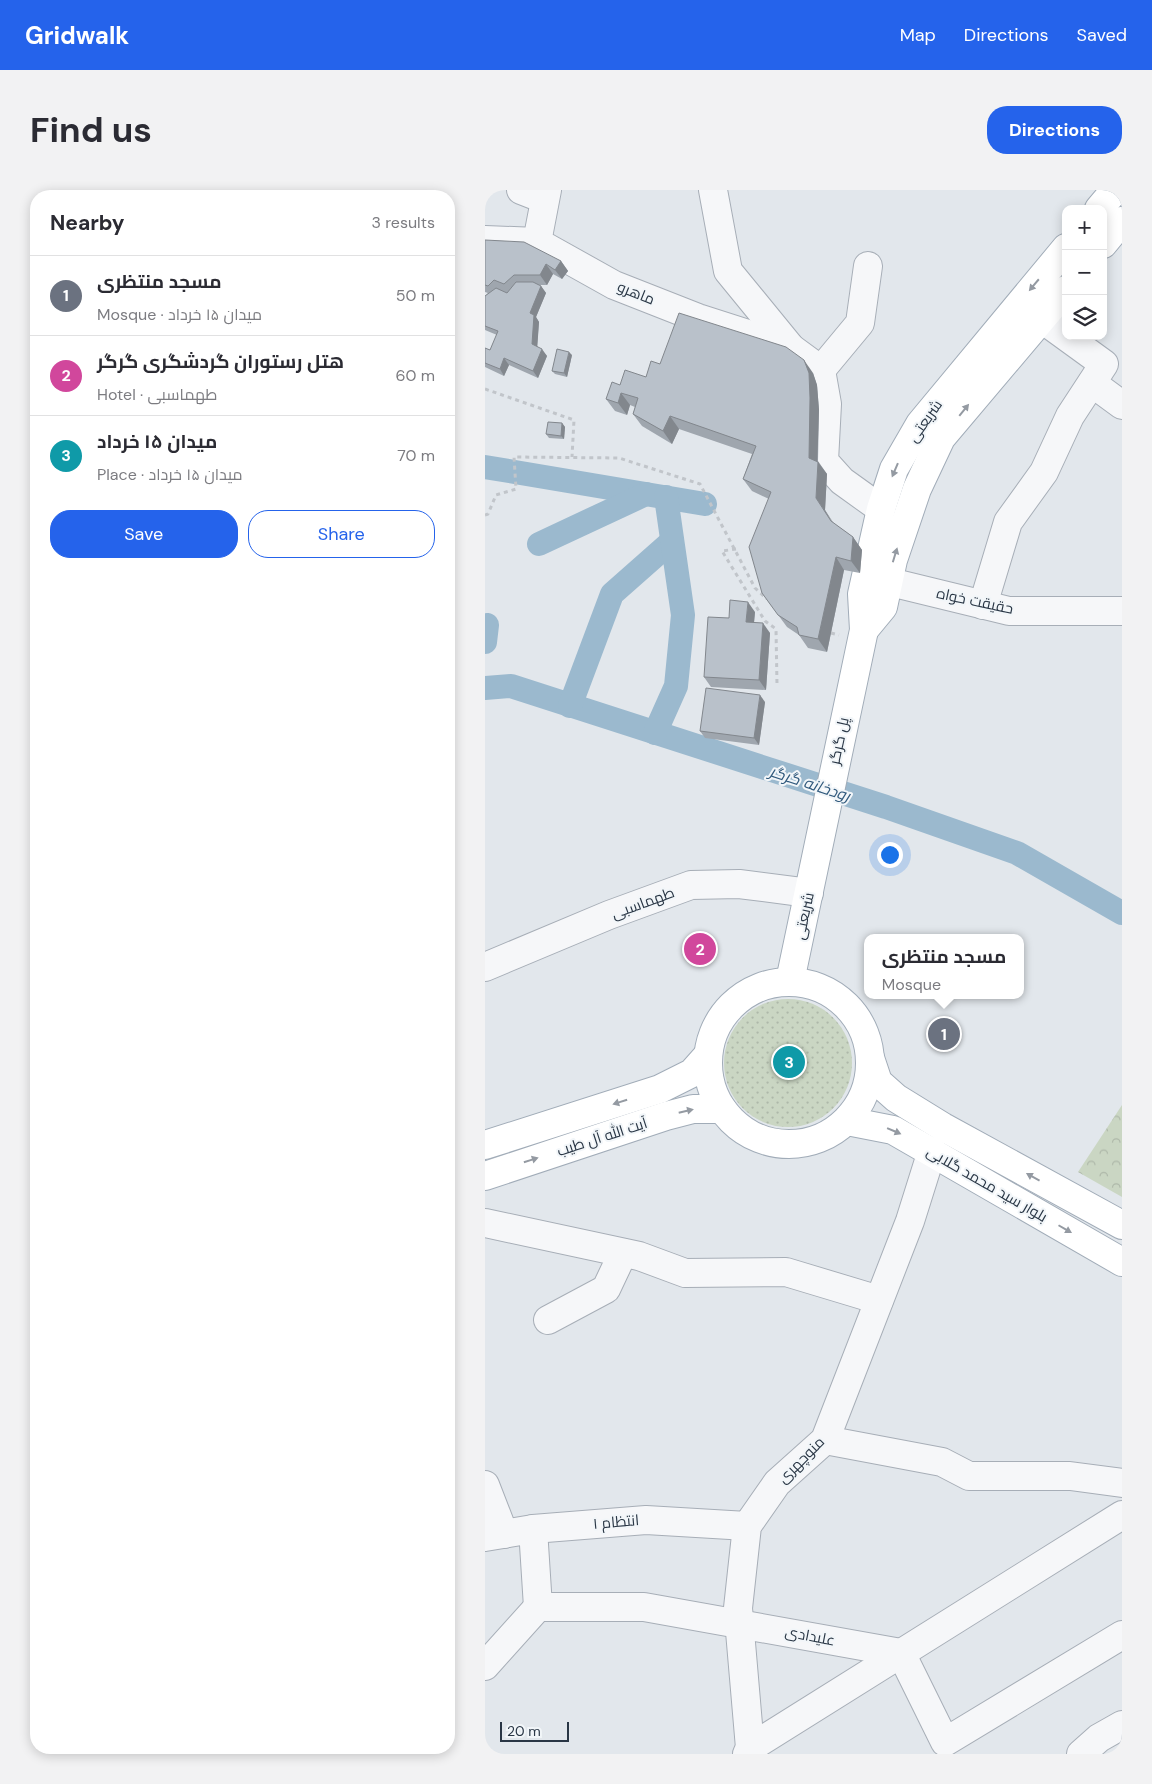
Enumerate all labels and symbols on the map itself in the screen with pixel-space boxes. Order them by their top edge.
street label: ماهرو [614,276,658,310]
one-way arrow [1029,278,1040,291]
street label: شریعتی [903,396,947,446]
one-way arrow [959,404,970,417]
one-way arrow [890,463,898,477]
one-way arrow [891,548,899,563]
street label: حقیقت خواه [935,583,1015,619]
street label: پل گرگر [824,716,854,767]
water label: رودخانه گرگر [765,760,854,807]
your location [877,842,903,868]
street label: طهماسبی [609,882,677,924]
street label: شریعتی [789,891,819,941]
pin: 2 [684,930,716,968]
pin: 1 [928,1015,960,1053]
pin: 3 [773,1043,805,1081]
one-way arrow [612,1098,627,1106]
one-way arrow [679,1107,694,1115]
street label: آیت الله آل طیب [554,1113,650,1161]
one-way arrow [887,1127,902,1135]
street label: بلوار سید محمد گلابی [923,1141,1051,1227]
one-way arrow [524,1156,539,1164]
one-way arrow [1027,1172,1040,1181]
one-way arrow [1059,1224,1072,1233]
street label: منوچهری [773,1432,829,1488]
street label: انتظام ۱ [592,1510,640,1534]
street label: علیدادی [783,1621,837,1651]
scale bar [500,1719,569,1742]

